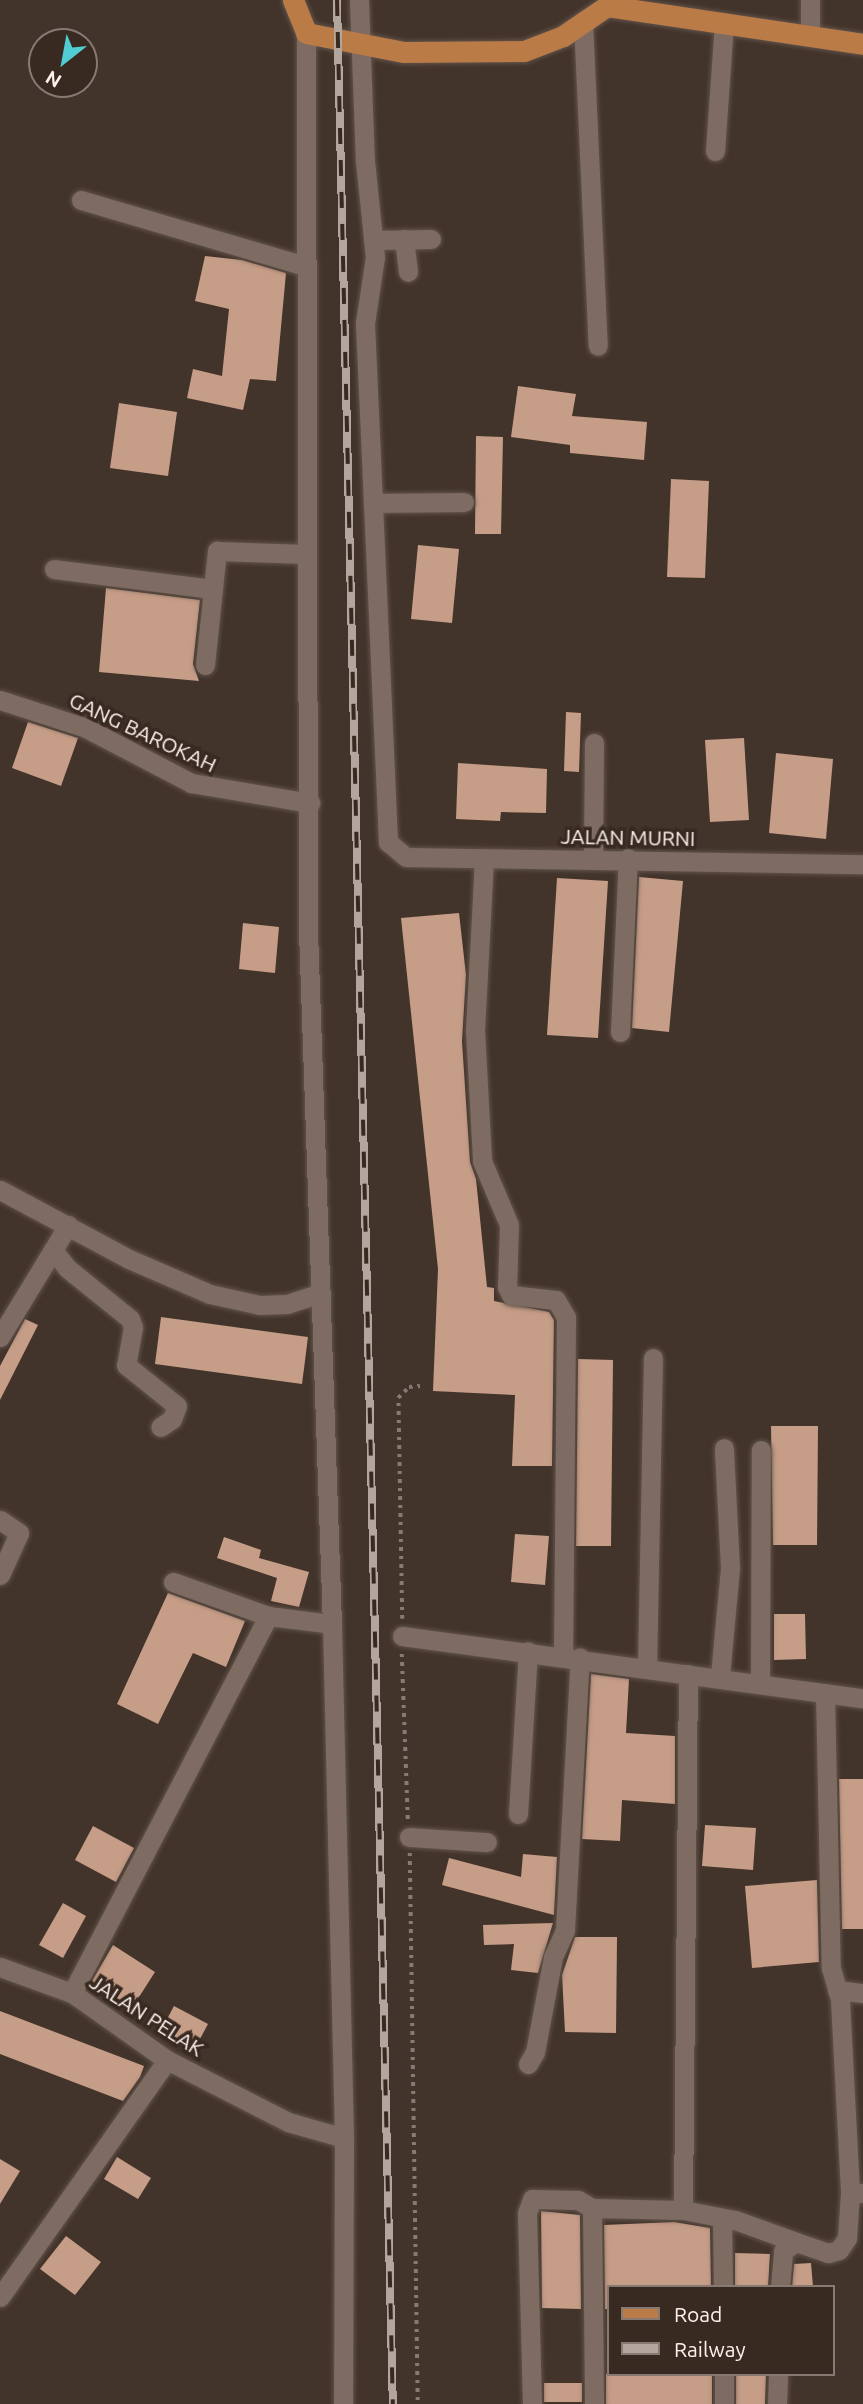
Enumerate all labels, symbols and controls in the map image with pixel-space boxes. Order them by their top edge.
north arrow [28,28,98,98]
text: N [41,66,65,92]
street label: GANG BAROKAH [65,687,221,777]
street label: JALAN MURNI [560,823,696,851]
street label: JALAN PELAK [85,1969,209,2061]
legend [608,2285,835,2376]
text: Road [674,2302,722,2326]
text: Railway [674,2337,746,2361]

